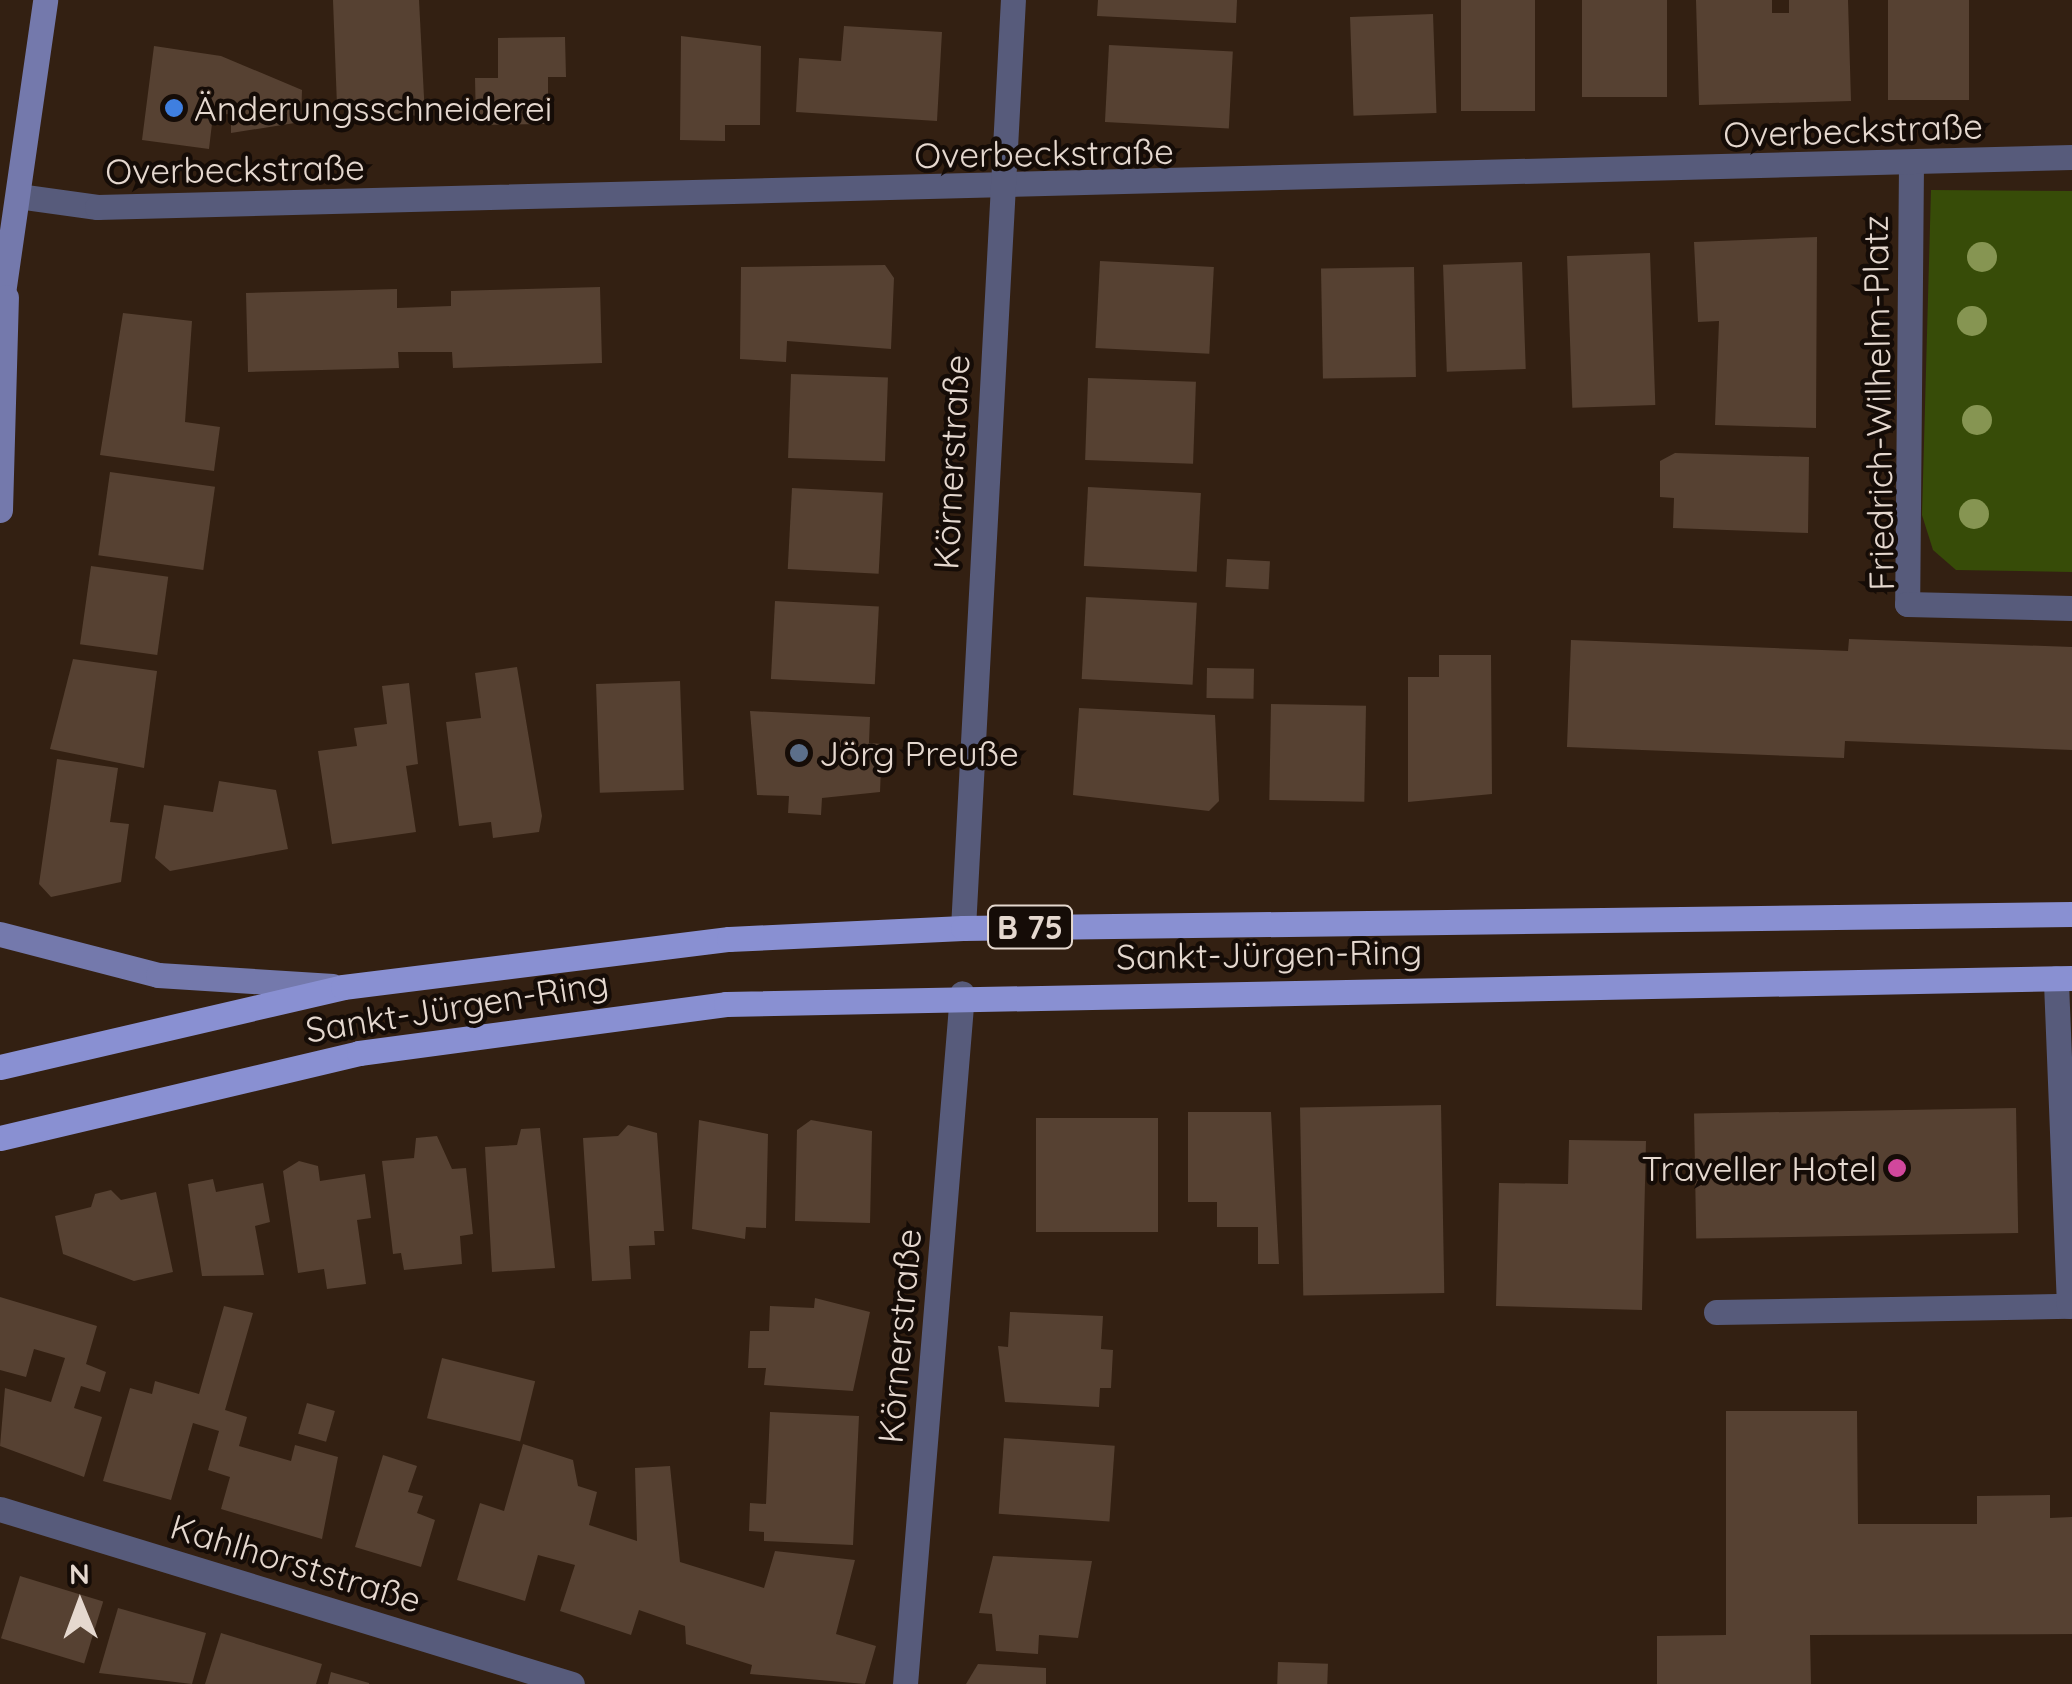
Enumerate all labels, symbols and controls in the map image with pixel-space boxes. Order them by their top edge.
place label: Änderungsschneiderei [194,87,552,129]
marker: Änderungsschneiderei [163,97,185,119]
street label: Overbeckstraße [1723,104,1983,156]
street label: Overbeckstraße [914,130,1174,176]
street label: Overbeckstraße [105,146,365,192]
street label: Friedrich-Wilhelm-Platz [1854,215,1902,591]
street label: Körnerstraße [924,353,978,571]
place label: Jörg Preuße [819,732,1019,774]
marker: Jörg Preuße [788,742,810,764]
road number: B 75 [985,900,1075,954]
street label: Sankt-Jürgen-Ring [1116,930,1422,978]
street label: Sankt-Jürgen-Ring [303,961,611,1051]
place label: Traveller Hotel [1642,1147,1877,1189]
marker: Traveller Hotel [1886,1157,1908,1179]
street label: Körnerstraße [869,1227,929,1445]
street label: Kahlhorststraße [166,1505,426,1621]
north arrow [30,1554,130,1654]
text: N [69,1556,90,1591]

